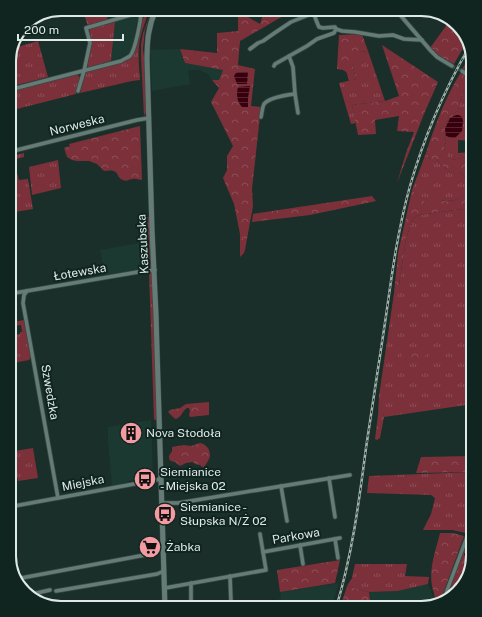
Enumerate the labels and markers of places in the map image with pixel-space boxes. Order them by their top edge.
building icon: Nova Stodoła [118,420,144,446]
place label: Nova Stodoła [146,426,221,440]
place label: Siemianice - Miejska 02 [160,465,226,493]
bus stop icon: Siemianice - Miejska 02 [132,466,158,492]
place label: Siemianice - Słupska N/Ż 02 [180,500,267,528]
bus stop icon: Siemianice - Słupska N/Ż 02 [152,501,178,527]
supermarket icon: Żabka [137,534,163,560]
place label: Żabka [166,540,201,554]

